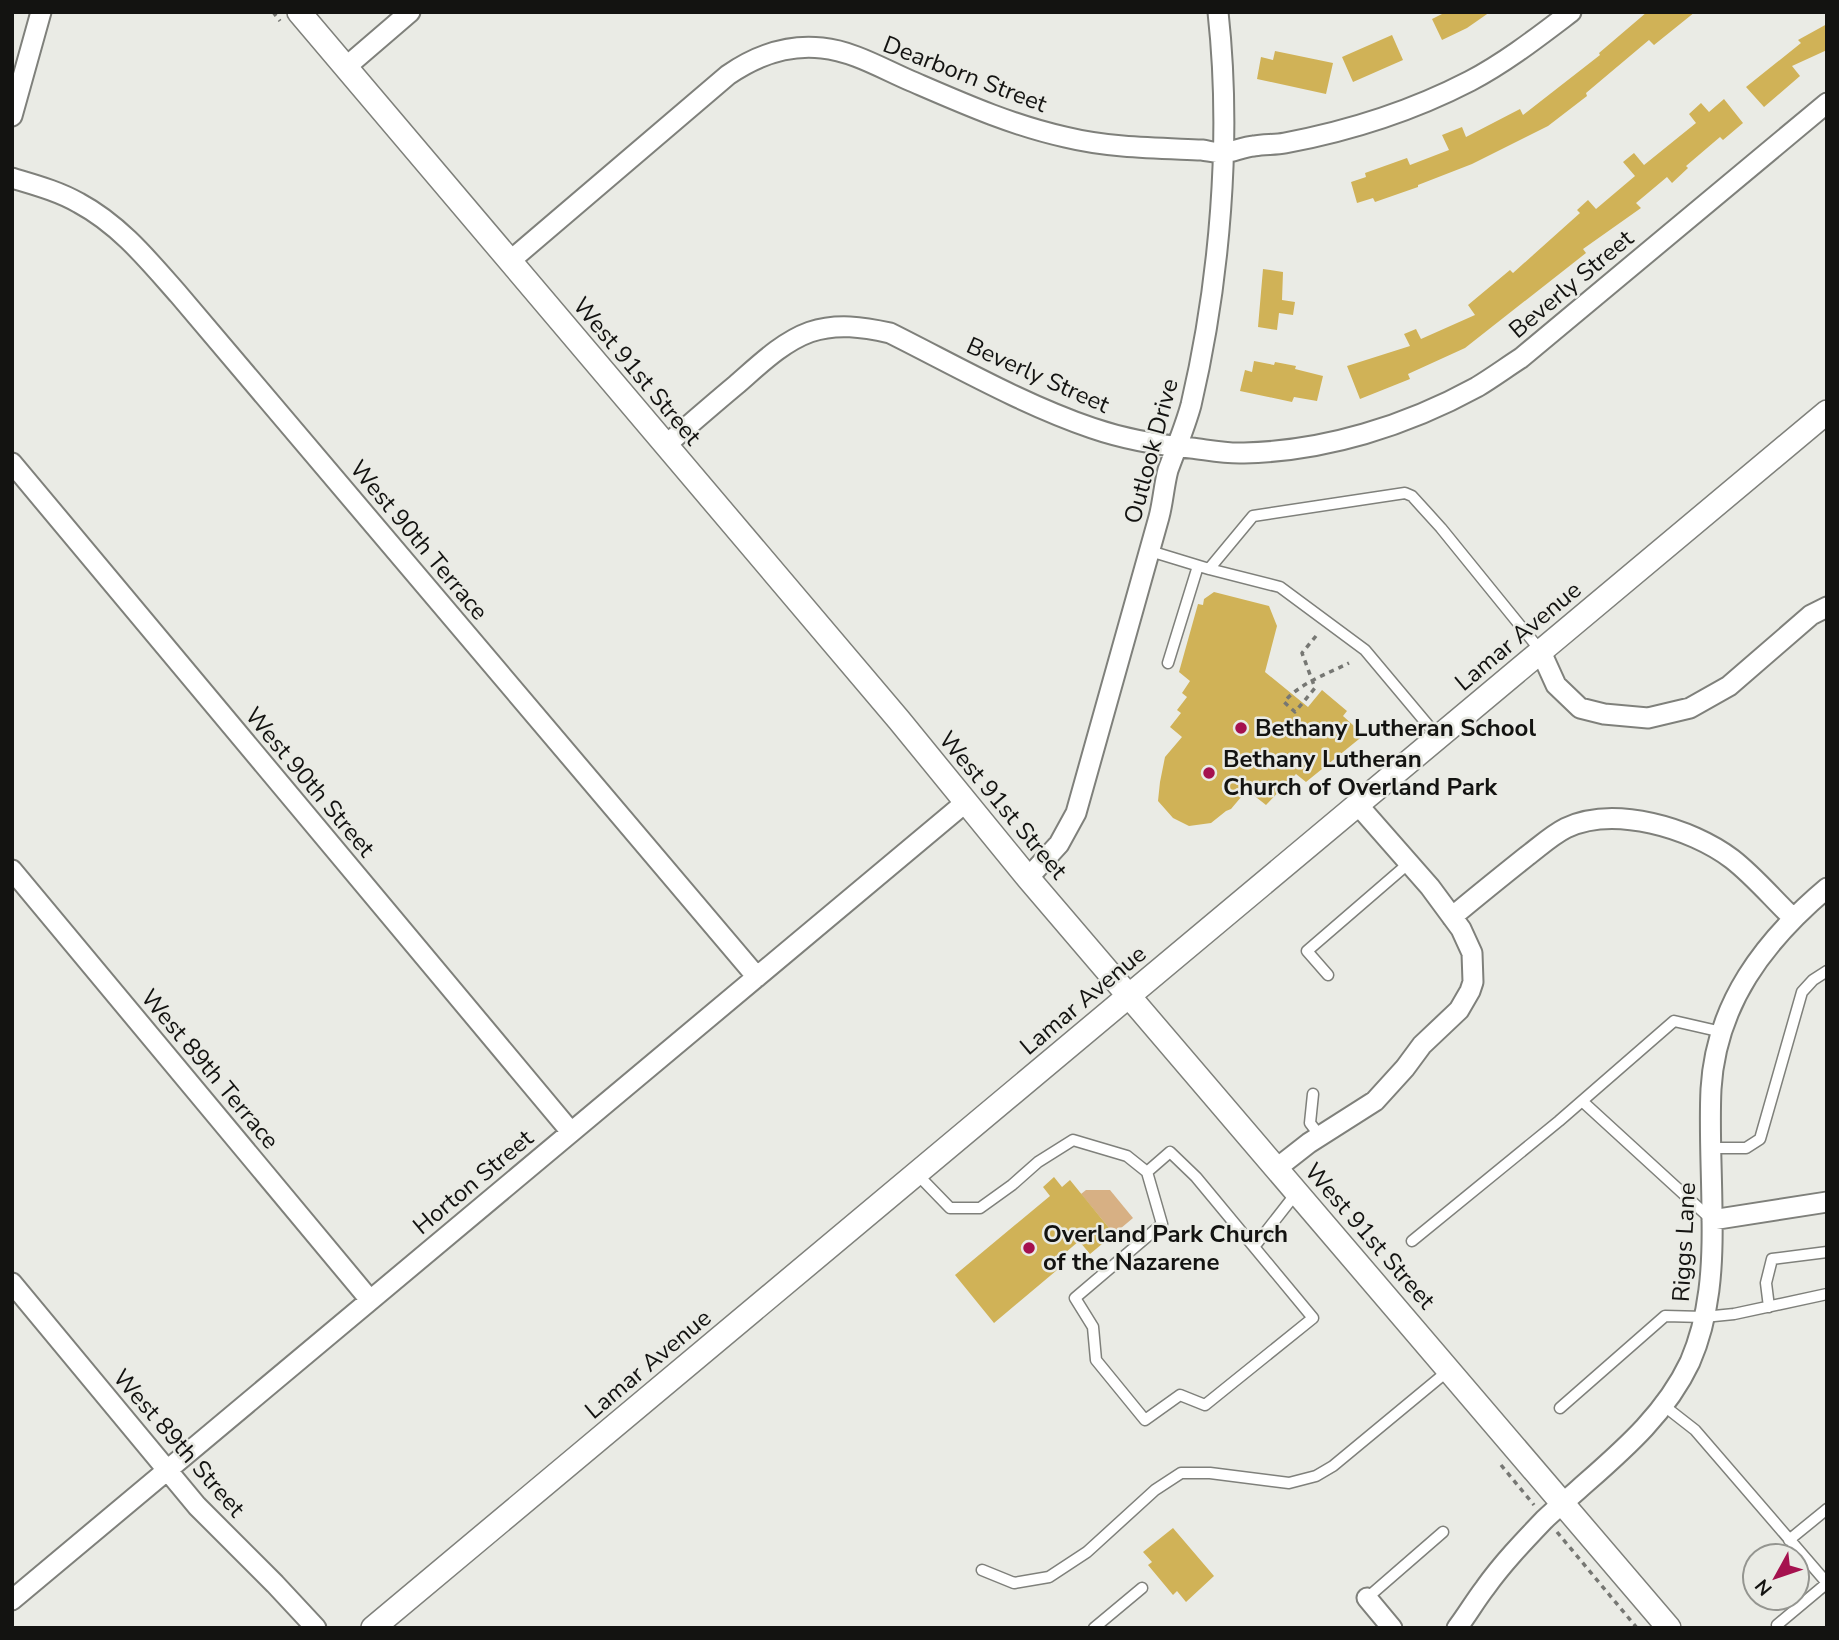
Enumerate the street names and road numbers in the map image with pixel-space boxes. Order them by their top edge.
street label: Dearborn Street [878,28,1052,120]
street label: Beverly Street [1502,222,1640,345]
street label: West 91st Street [566,290,709,452]
street label: Beverly Street [962,329,1115,421]
street label: Outlook Drive [1116,375,1186,527]
street label: West 90th Terrace [343,453,495,627]
street label: Lamar Avenue [1448,574,1588,698]
street label: West 90th Street [238,700,382,864]
street label: West 91st Street [932,724,1075,886]
street label: Lamar Avenue [1013,938,1153,1062]
street label: West 89th Terrace [134,982,286,1156]
street label: Horton Street [406,1122,540,1242]
street label: West 91st Street [1298,1156,1443,1316]
street label: Riggs Lane [1665,1181,1703,1303]
street label: Lamar Avenue [578,1302,718,1426]
street label: West 89th Street [106,1362,253,1524]

